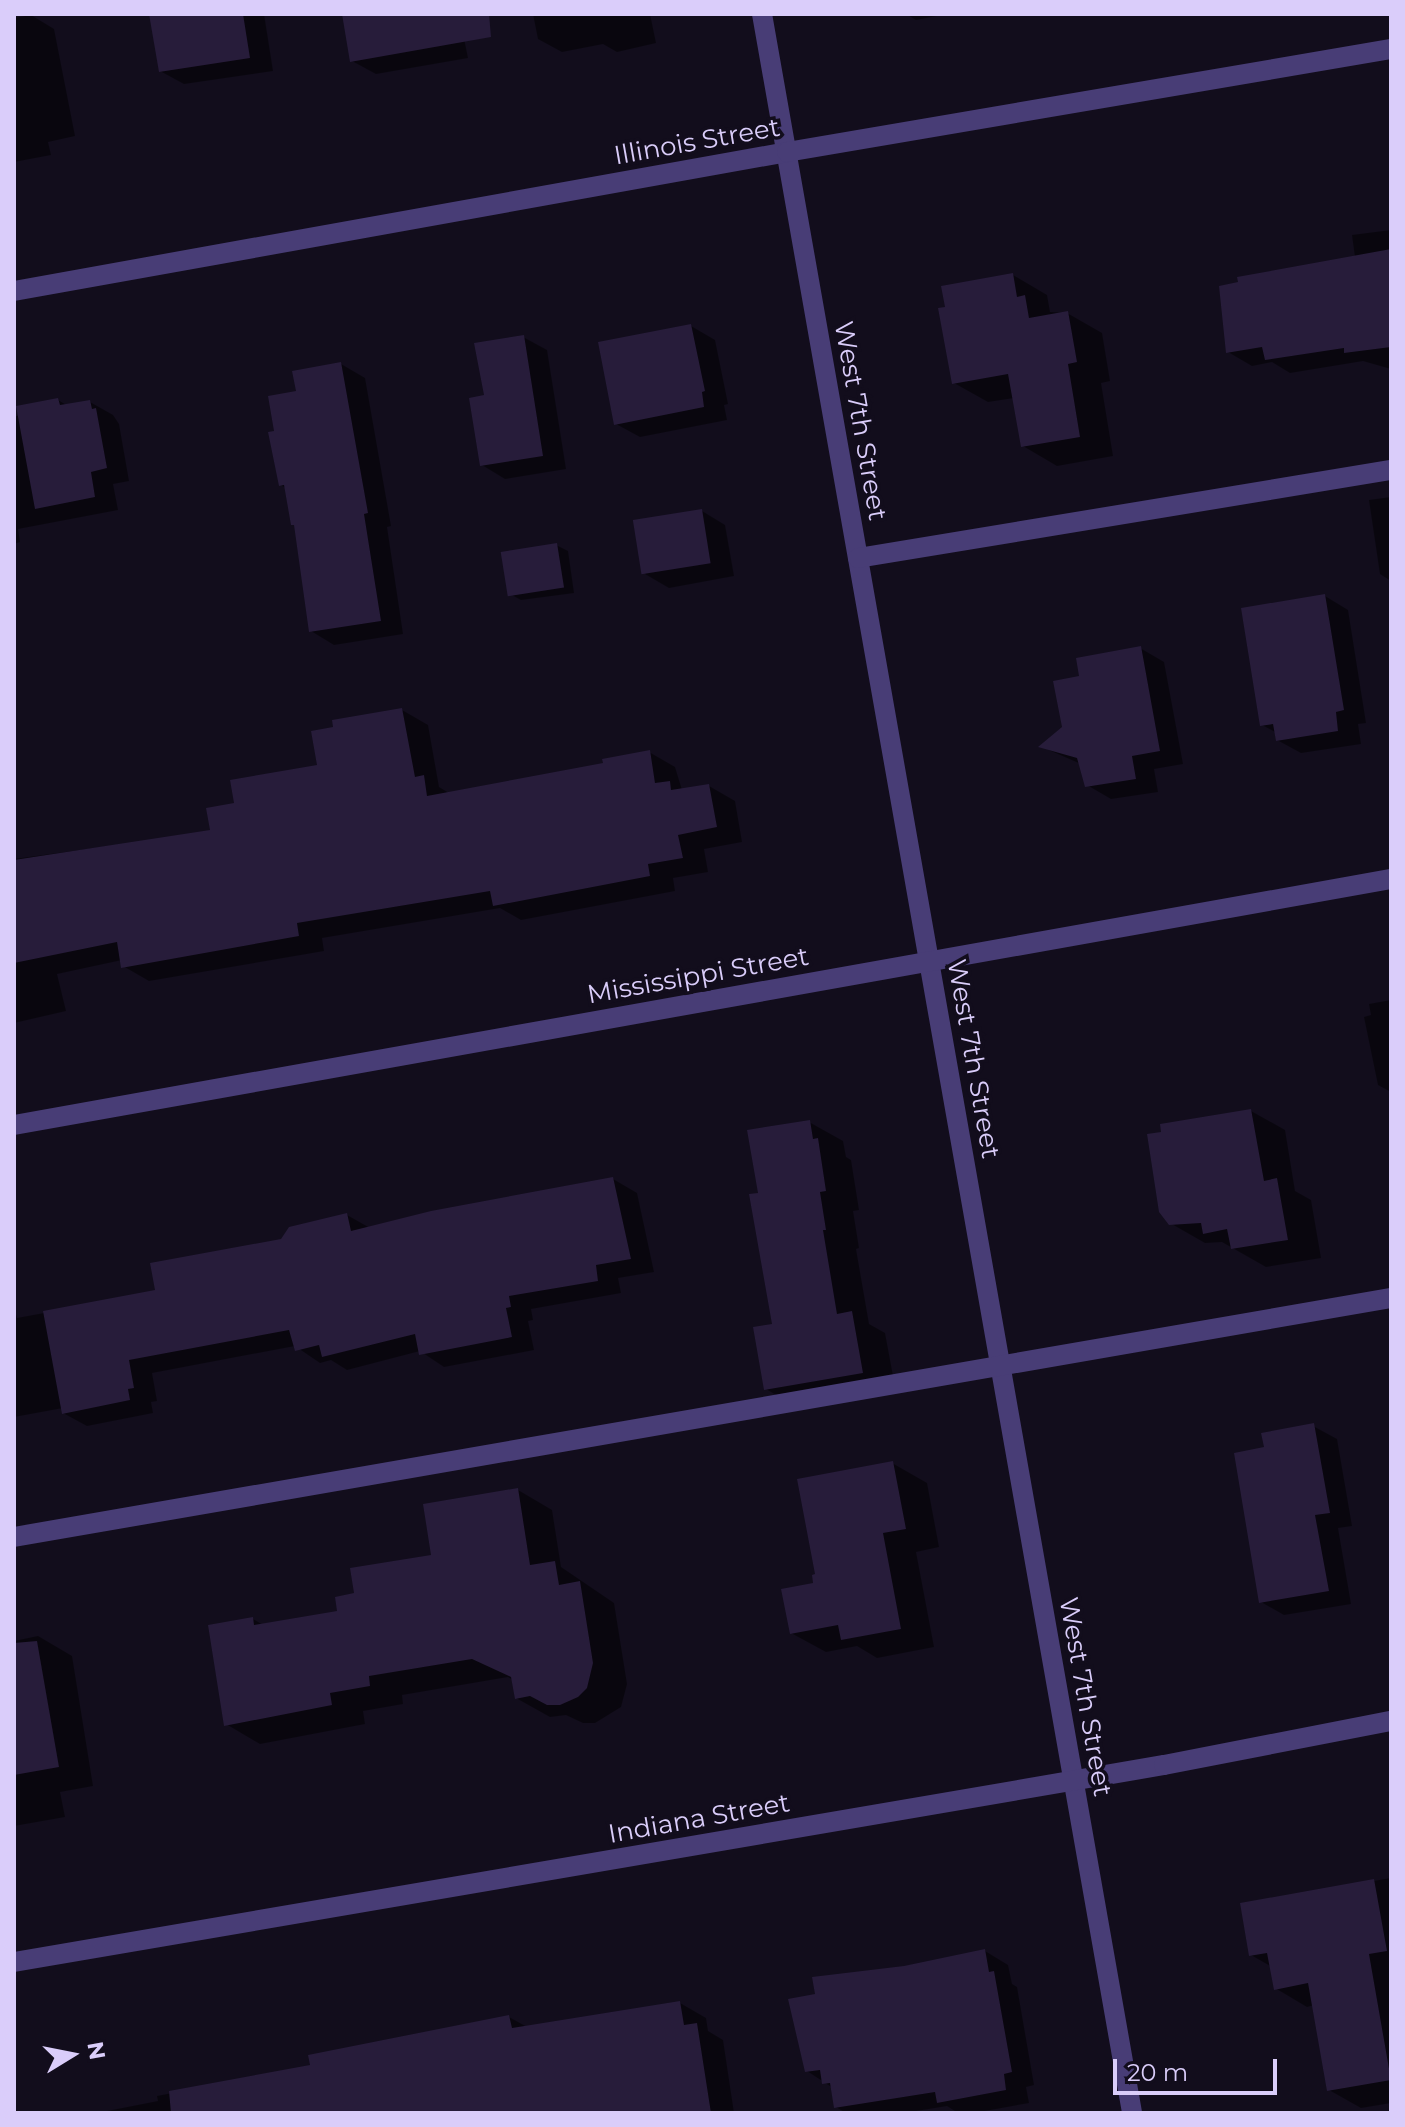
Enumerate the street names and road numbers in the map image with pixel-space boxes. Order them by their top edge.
street label: Illinois Street [612,112,782,172]
street label: West 7th Street [827,319,893,523]
street label: Mississippi Street [585,941,811,1011]
street label: West 7th Street [940,957,1006,1161]
street label: West 7th Street [1052,1595,1118,1799]
street label: Indiana Street [606,1788,792,1850]

